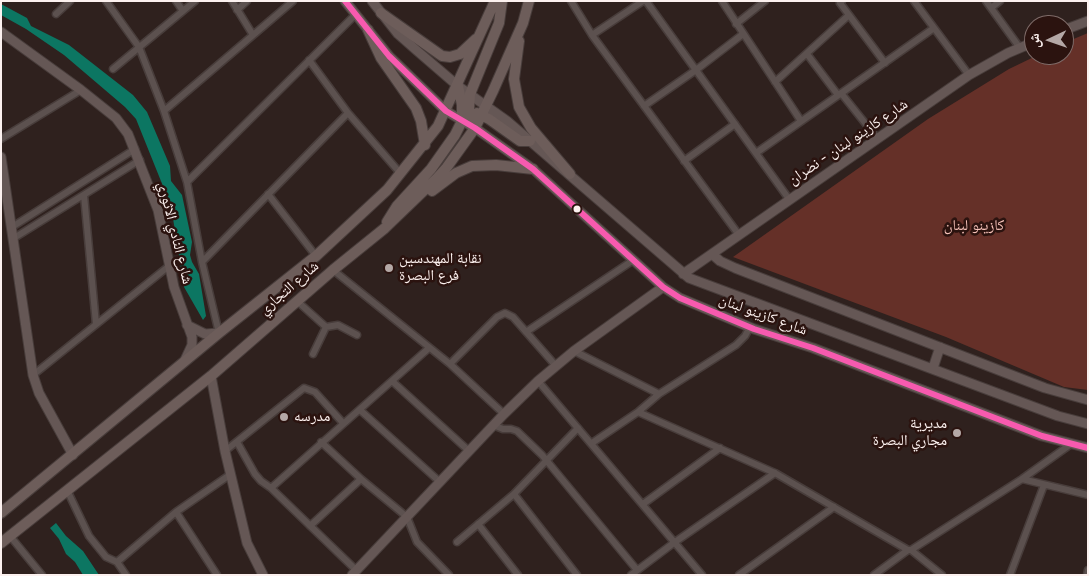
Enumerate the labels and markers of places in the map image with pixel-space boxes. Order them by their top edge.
unlabelled marker [572,204,582,214]
place label: نقابة المهندسين فرع البصرة [399,250,482,285]
marker: نقابة المهندسين فرع البصرة [383,262,395,274]
place label: مدرسه [294,408,330,426]
marker: مدرسه [278,411,290,423]
place label: مديرية مجاري البصرة [873,415,947,450]
marker: مديرية مجاري البصرة [951,427,963,439]

